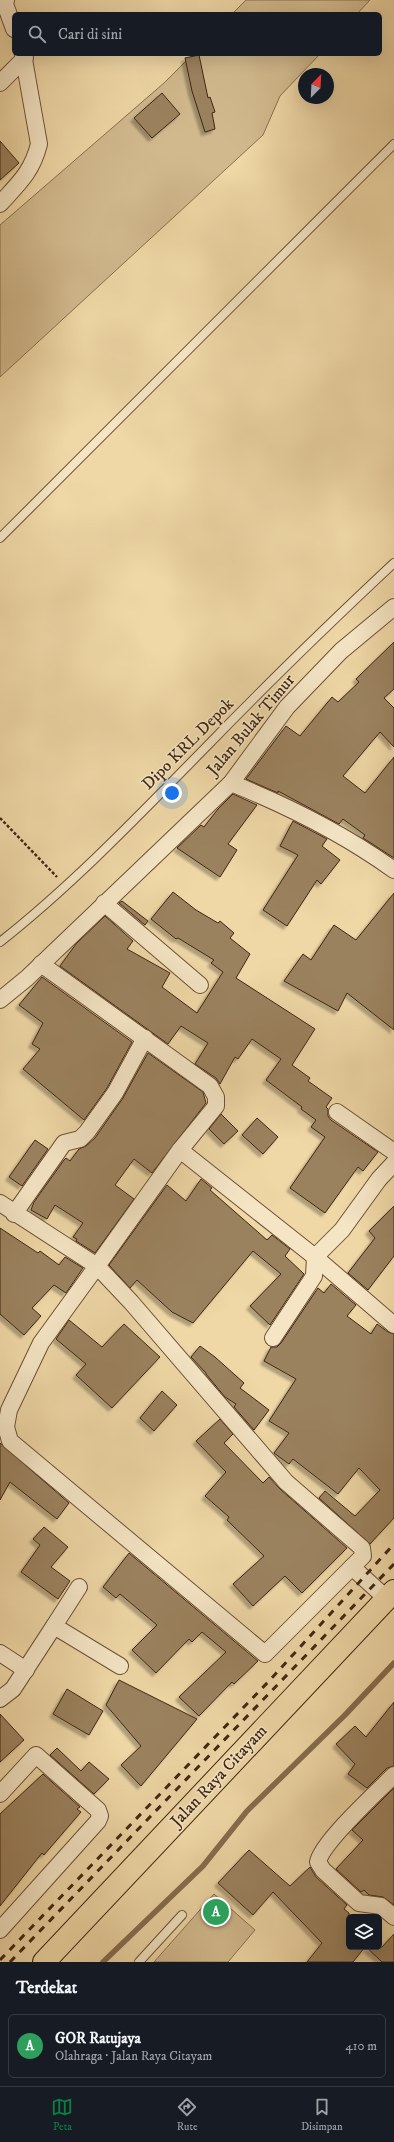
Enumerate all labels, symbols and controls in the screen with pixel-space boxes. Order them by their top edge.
search box [12,12,382,56]
icon: search [26,23,48,45]
text: Cari di sini [58,25,122,44]
north arrow [298,68,334,104]
street label: Jalan Bulak Timur [201,669,300,782]
street label: Dipo KRL Depok [137,693,239,795]
your location [162,783,182,803]
street label: Jalan Raya Citayam [165,1720,272,1833]
pin: A [203,1897,229,1927]
map controls [346,1914,382,1950]
button: layers [346,1914,382,1950]
text: Terdekat [16,1977,77,1999]
text: GOR Ratujaya [55,2029,141,2048]
text: A [26,2038,34,2054]
text: 410 m [345,2038,377,2054]
text: Olahraga · Jalan Raya Citayam [55,2048,212,2064]
tab: Peta [51,2096,73,2134]
tab: Rute [176,2096,198,2134]
tab: Disimpan [301,2096,343,2134]

